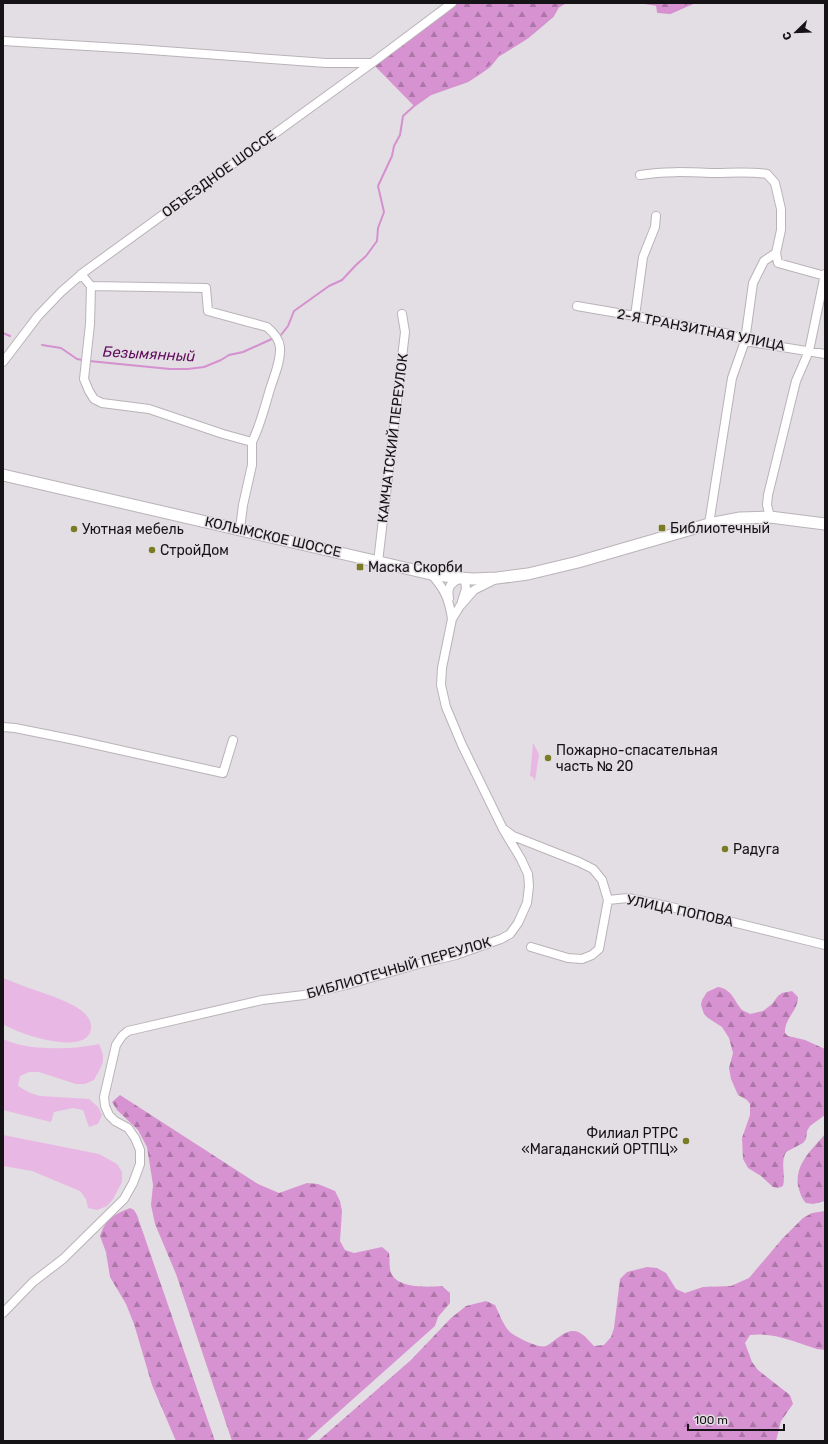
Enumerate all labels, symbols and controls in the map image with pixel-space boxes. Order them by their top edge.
north arrow [776,12,816,52]
text: С [780,29,795,42]
street label: ОБЪЕЗДНОЕ ШОССЕ [159,127,279,221]
street label: 2-Я ТРАНЗИТНАЯ УЛИЦА [616,305,787,355]
water label: Безымянный [102,343,196,365]
street label: КАМЧАТСКИЙ ПЕРЕУЛОК [373,352,412,524]
street label: КОЛЫМСКОЕ ШОССЕ [203,513,343,561]
place label: Библиотечный [670,520,770,537]
place label: Уютная мебель [82,521,184,538]
marker: Библиотечный [657,523,667,533]
marker: Уютная мебель [69,524,79,534]
place label: СтройДом [160,542,229,559]
marker: СтройДом [147,545,157,555]
place label: Маска Скорби [368,559,463,576]
marker: Маска Скорби [355,562,365,572]
place label: Пожарно-спасательная часть № 20 [556,742,718,775]
marker: Пожарно-спасательная часть № 20 [543,753,553,763]
place label: Радуга [733,841,780,858]
marker: Радуга [720,844,730,854]
street label: УЛИЦА ПОПОВА [625,891,736,931]
street label: БИБЛИОТЕЧНЫЙ ПЕРЕУЛОК [304,933,493,1003]
place label: Филиал РТРС «Магаданский ОРТПЦ» [521,1125,678,1158]
marker: Филиал РТРС «Магаданский ОРТПЦ» [681,1136,691,1146]
scale bar [688,1406,784,1432]
text: 100 m [694,1413,728,1427]

